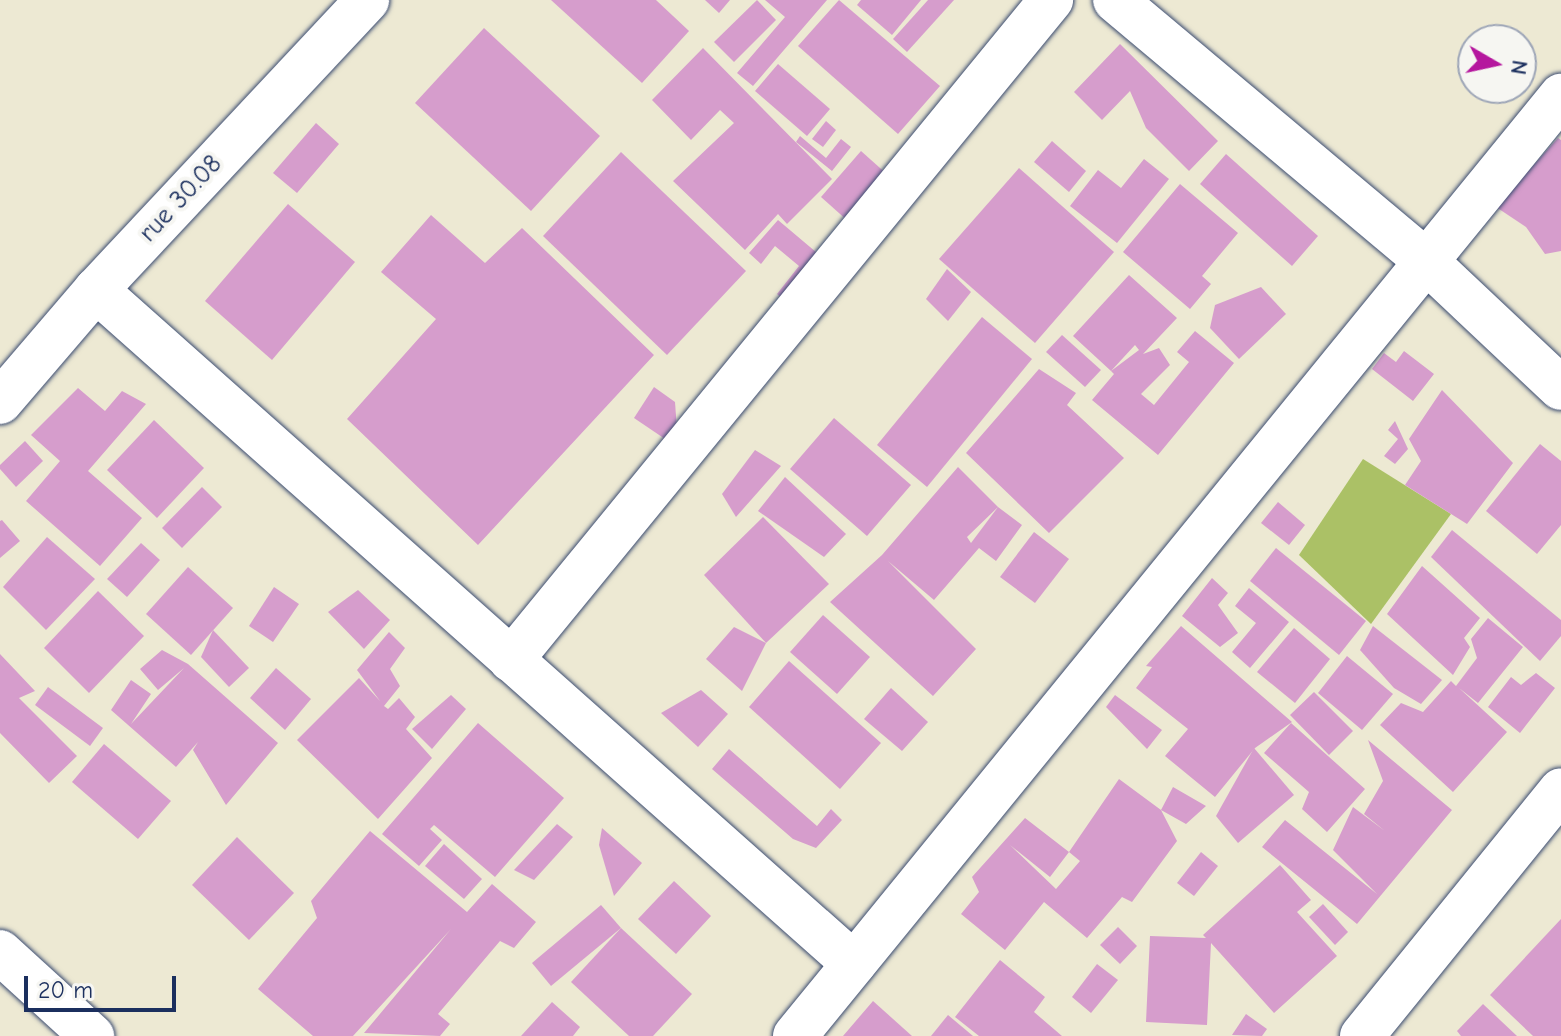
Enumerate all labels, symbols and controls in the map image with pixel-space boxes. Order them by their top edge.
north arrow [1457,24,1537,104]
text: N [1505,58,1533,77]
street label: rue 30.08 [133,149,229,249]
scale bar [28,960,180,1010]
text: 20 m [38,976,93,1004]

